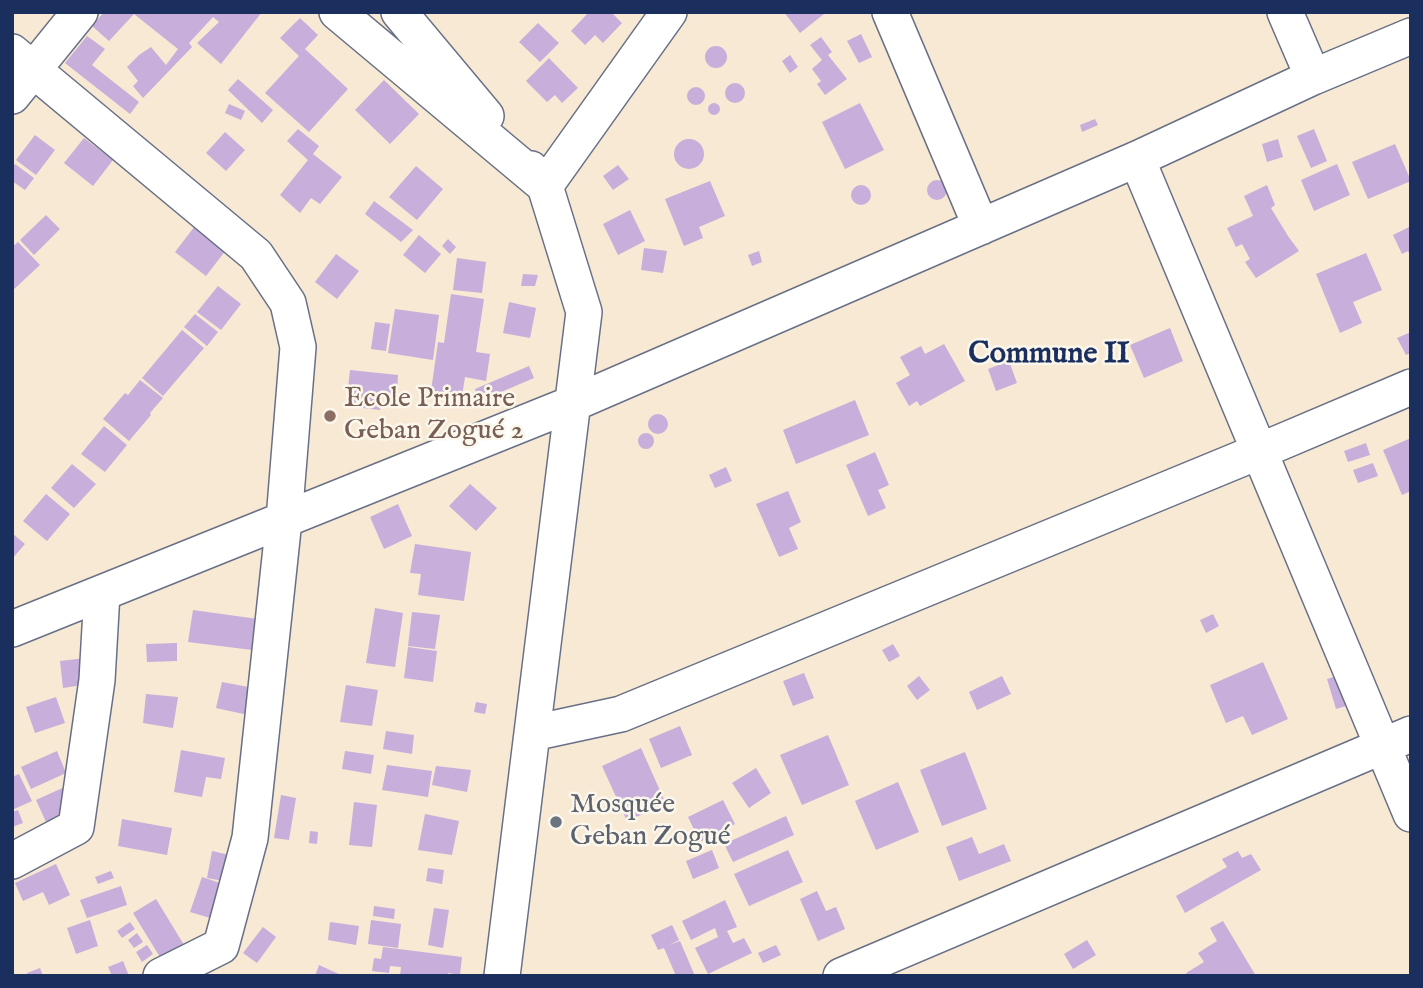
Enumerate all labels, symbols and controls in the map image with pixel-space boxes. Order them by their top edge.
district label: Commune II [968,338,1130,374]
place label: Ecole Primaire Geban Zogué 2 [344,383,524,449]
marker: Ecole Primaire Geban Zogué 2 [322,408,338,424]
place label: Mosquée Geban Zogué [570,789,731,855]
marker: Mosquée Geban Zogué [548,814,564,830]

